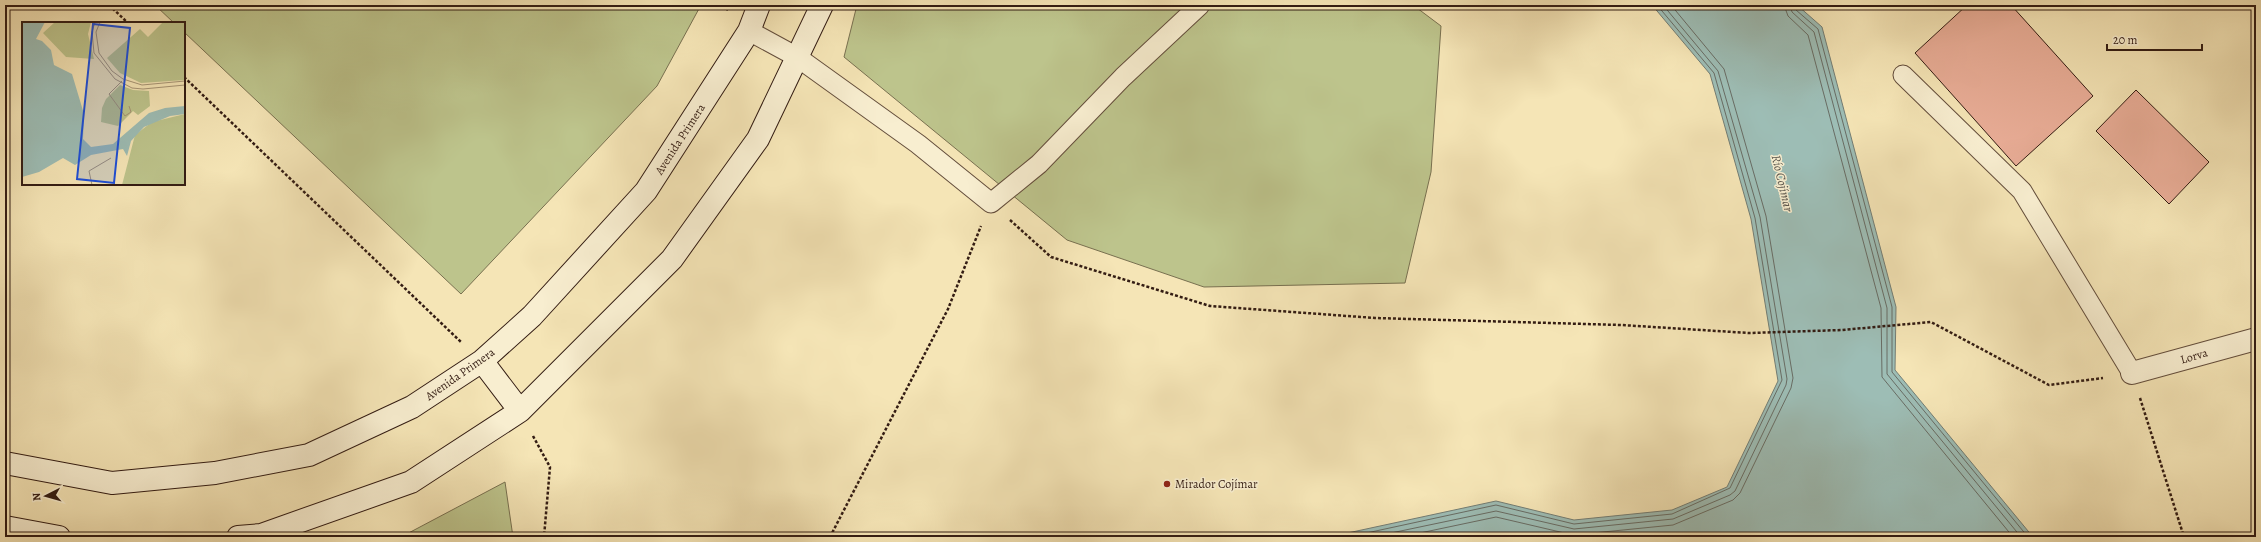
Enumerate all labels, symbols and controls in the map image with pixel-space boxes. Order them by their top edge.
inset map [22,22,185,185]
scale bar [2107,26,2202,52]
text: 20 m [2113,32,2137,48]
street label: Avenida Primera [651,100,709,178]
water label: Río Cojímar [1768,153,1797,214]
street label: Avenida Primera [421,344,498,405]
street label: Lorva [2179,344,2210,367]
north arrow [26,476,66,516]
place label: Mirador Cojímar [1175,476,1258,492]
marker: Mirador Cojímar [1162,479,1172,489]
text: N [29,492,44,502]

